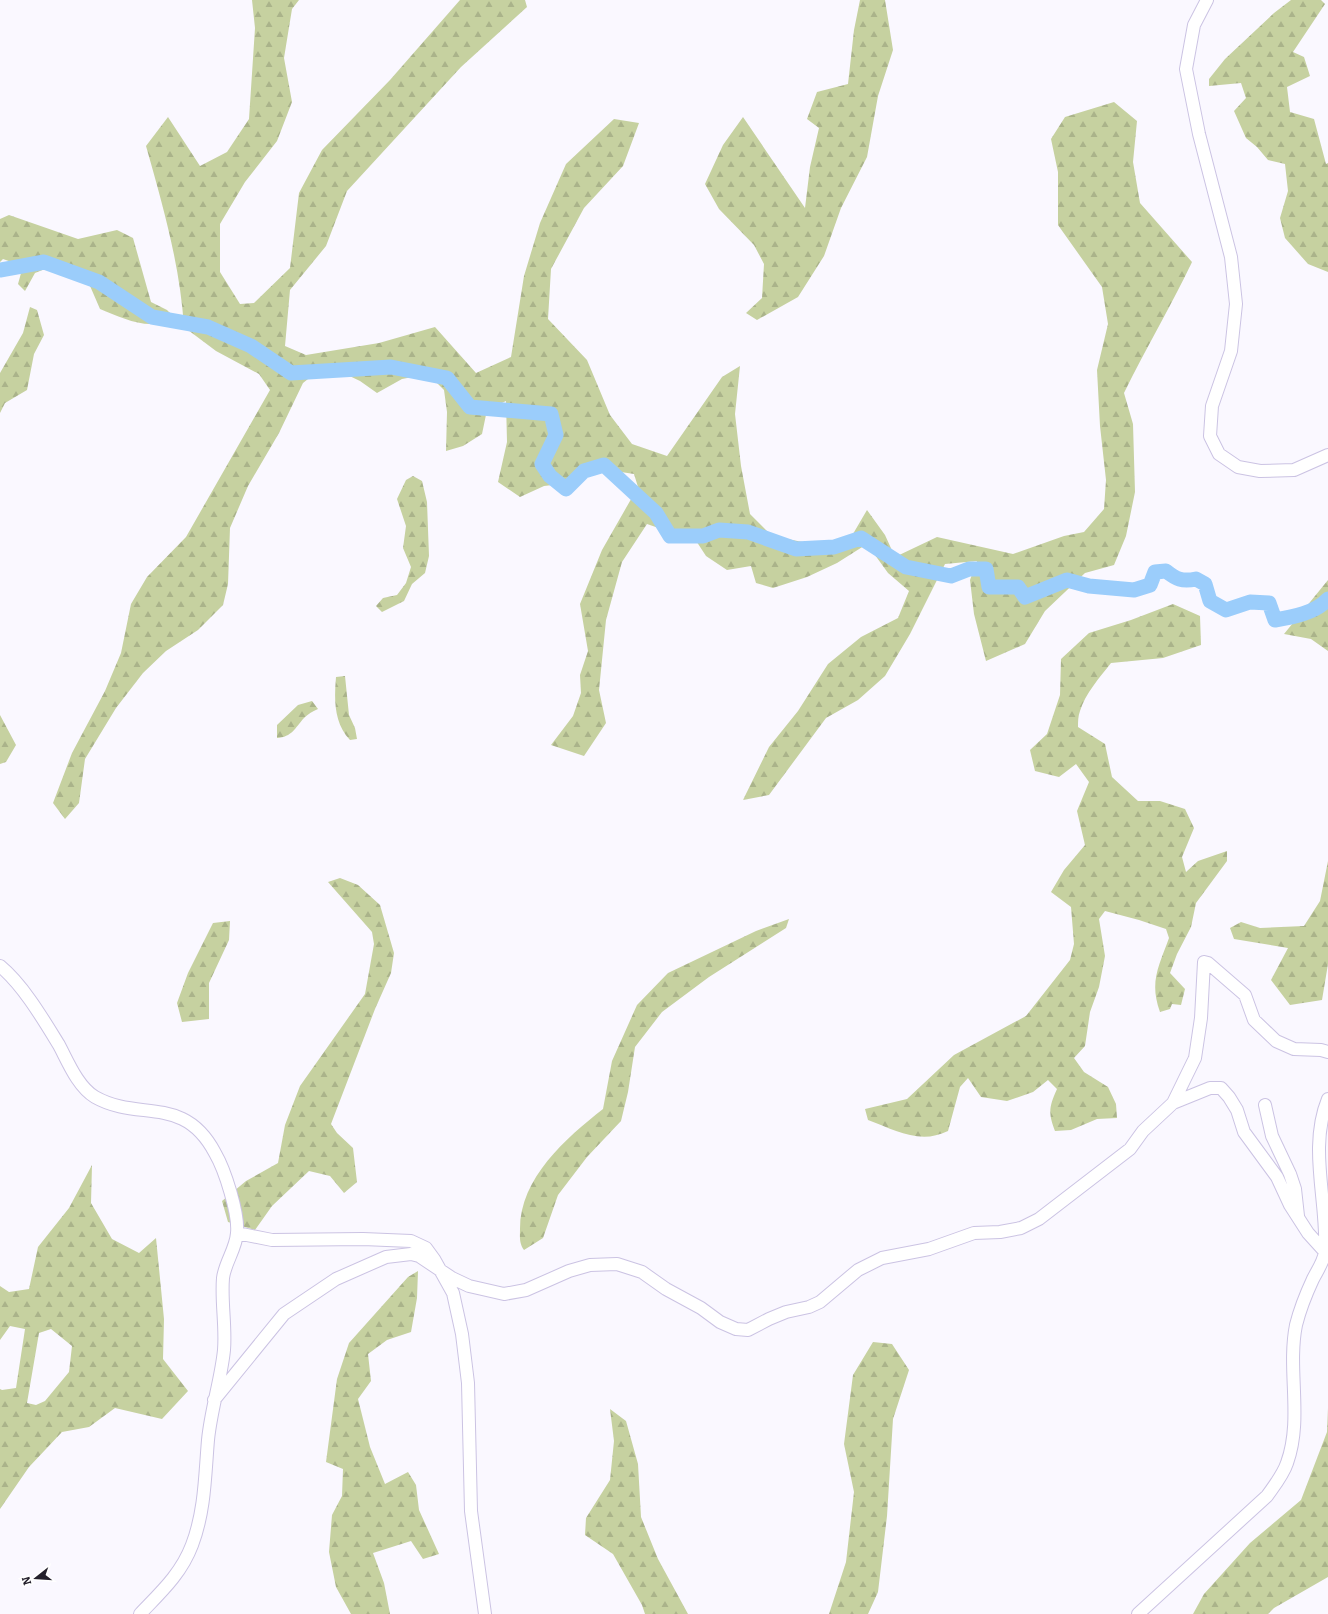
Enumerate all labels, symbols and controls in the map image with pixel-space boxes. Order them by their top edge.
north arrow [16,1558,56,1598]
text: N [19,1574,34,1587]

